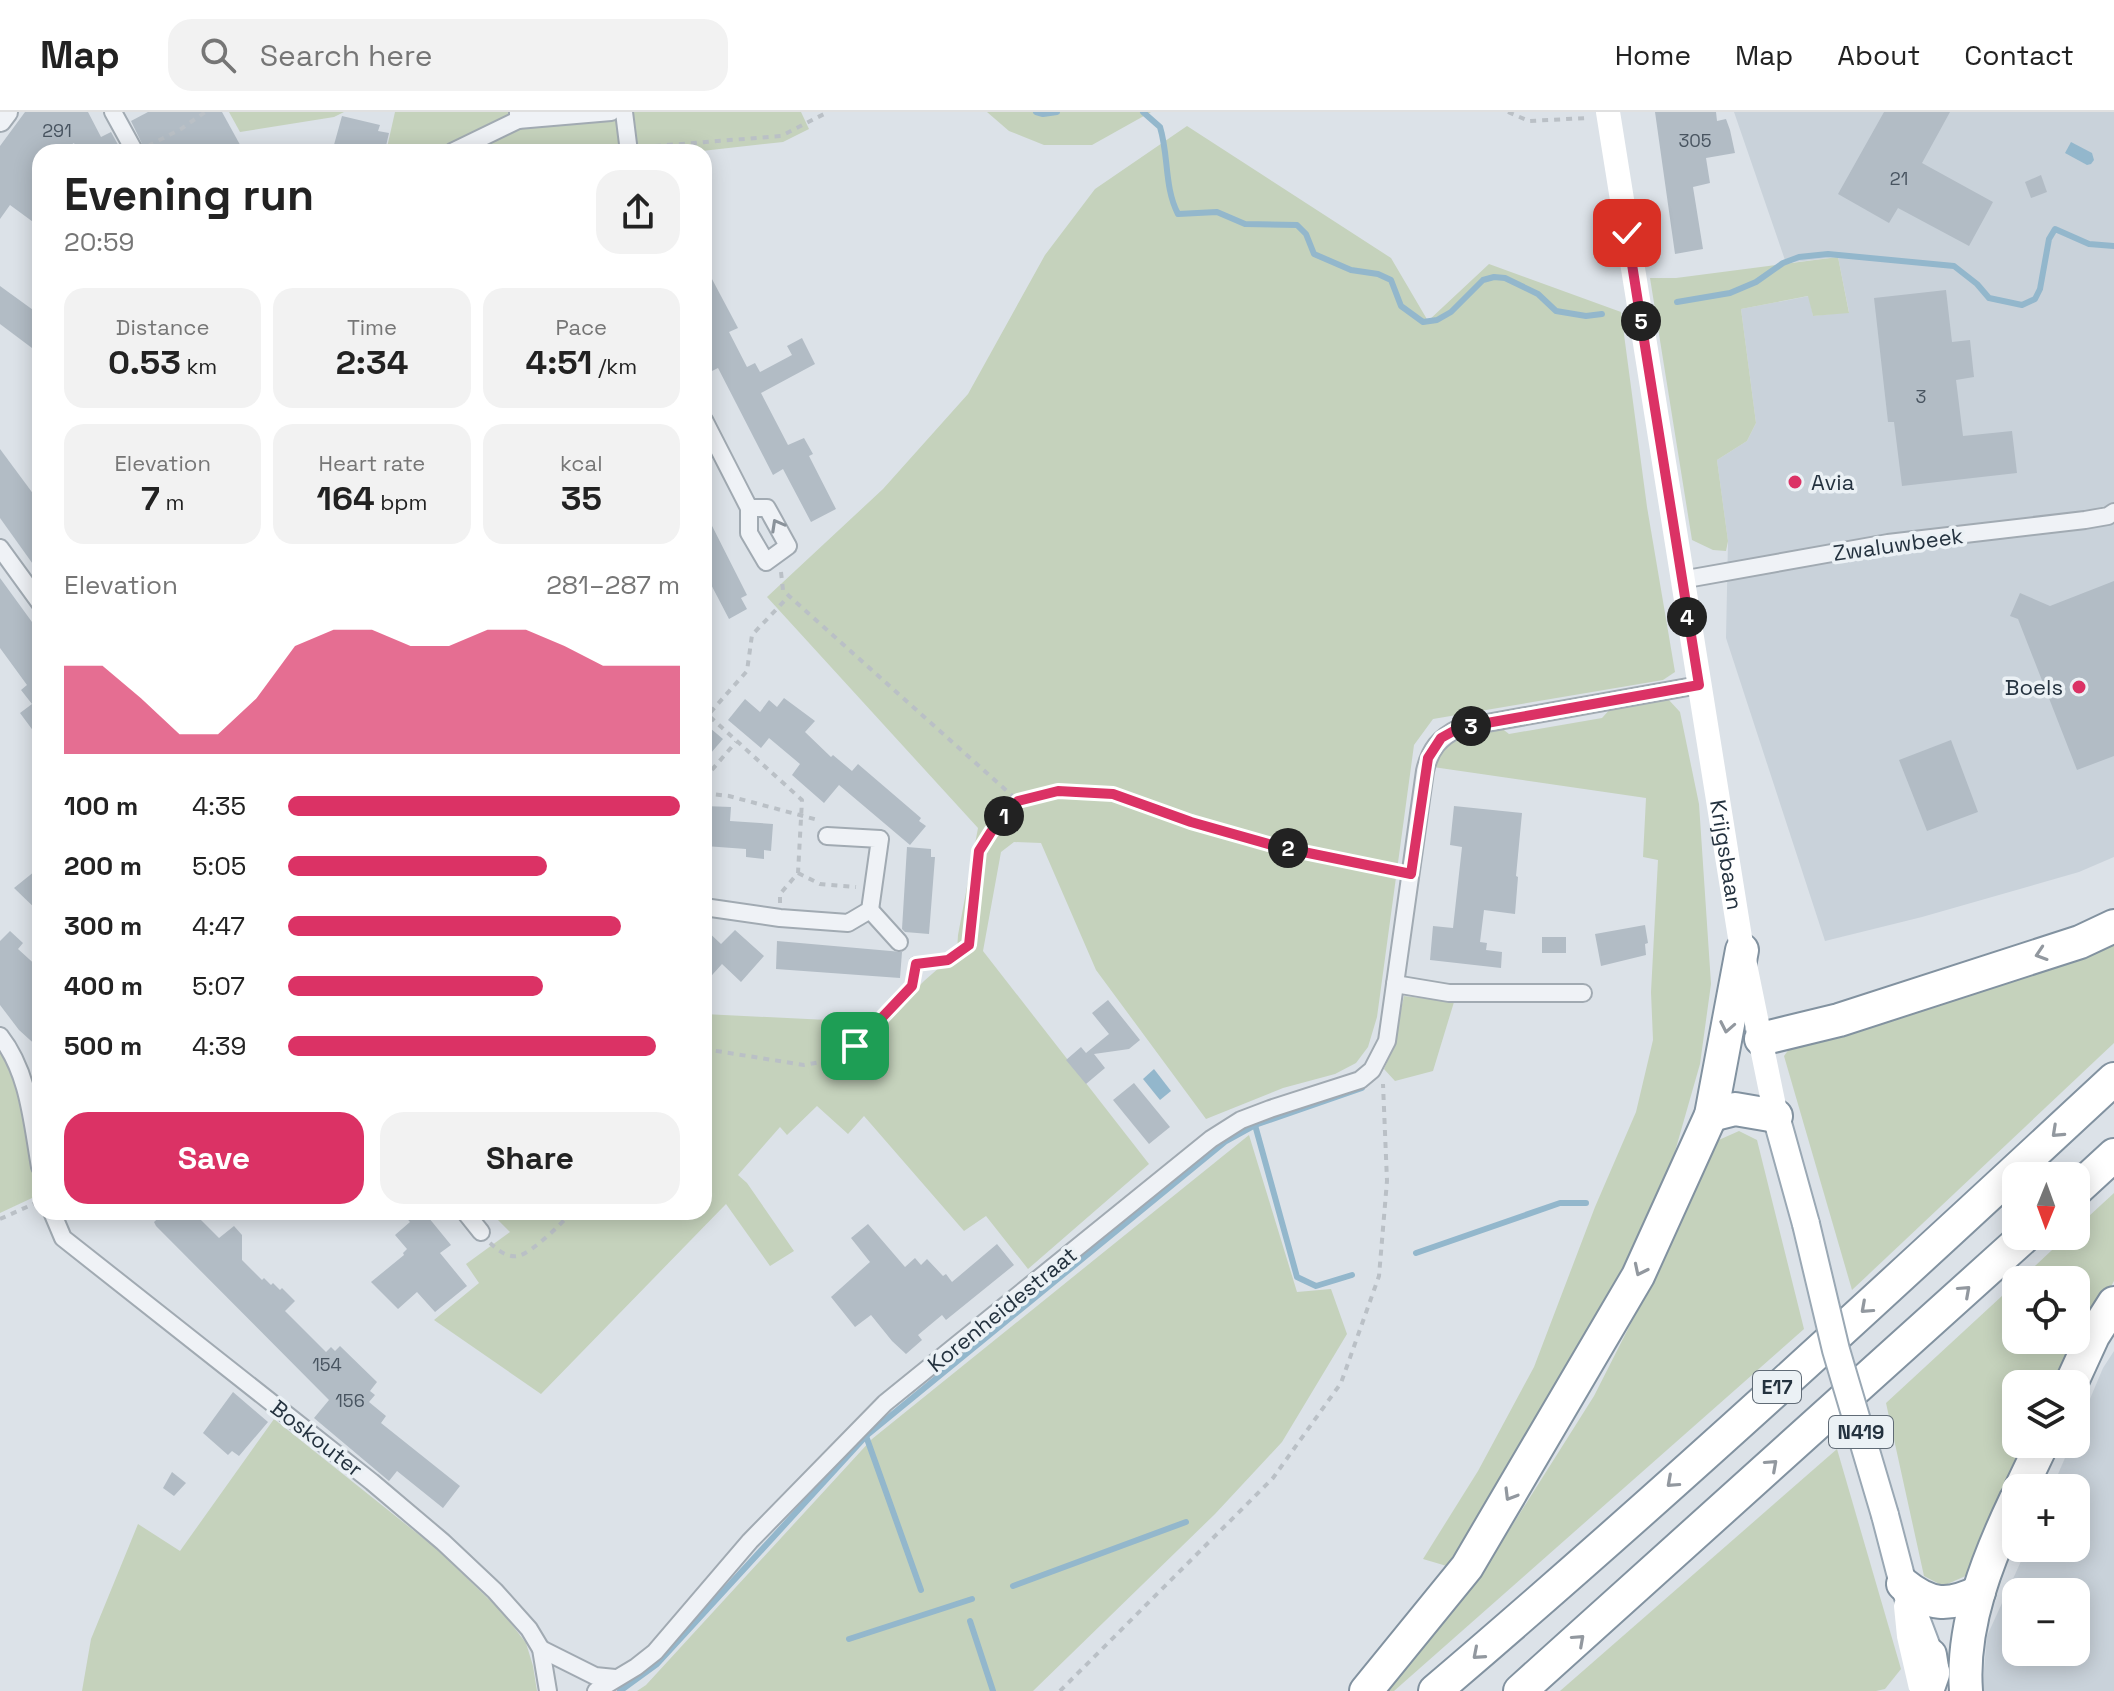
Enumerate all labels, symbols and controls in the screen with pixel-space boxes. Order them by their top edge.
search box [168,19,728,91]
text: Map [40,31,120,79]
icon: search [196,33,240,77]
text: Search here [260,36,433,75]
text: Home [1615,37,1691,73]
text: Map [1735,37,1793,73]
text: About [1837,37,1920,73]
text: Contact [1964,37,2074,73]
house number: 291 [42,119,72,142]
house number: 305 [1678,129,1712,152]
text: Evening run [64,167,314,223]
house number: 21 [1890,167,1908,190]
button: share [596,170,680,254]
pin [1593,199,1661,267]
icon: check [1605,211,1649,255]
text: 20:59 [64,225,134,259]
pin: 5 [1621,301,1661,341]
text: 5 [1634,307,1648,335]
text: Distance [116,313,210,341]
text: Time [347,313,397,341]
text: Pace [556,313,607,341]
text: 0.53 [108,341,181,384]
text: 2:34 [336,341,408,384]
text: 4:51 [526,341,593,384]
text: km [181,352,217,380]
text: /km [593,352,637,380]
house number: 3 [1916,385,1926,408]
text: Elevation [114,449,211,477]
text: Heart rate [319,449,425,477]
text: kcal [560,449,603,477]
place label: Avia [1811,468,1855,496]
marker: Avia [1786,473,1804,491]
text: 7 [141,477,160,520]
text: 164 [317,477,375,520]
text: 35 [561,477,602,520]
text: m [160,488,184,516]
text: bpm [375,488,427,516]
one-way arrow [771,518,786,533]
street label: Zwaluwbeek [1831,521,1965,567]
text: Elevation [64,568,178,602]
text: 281–287 m [546,568,680,602]
pin: 4 [1667,597,1707,637]
text: 4 [1680,603,1694,631]
place label: Boels [2005,673,2063,701]
marker: Boels [2070,678,2088,696]
pin: 3 [1451,706,1491,746]
text: 3 [1464,712,1478,740]
text: 100 m [64,789,138,823]
text: 4:35 [192,789,246,823]
pin: 1 [984,796,1024,836]
street label: Krijgsbaan [1704,797,1749,912]
text: 1 [999,802,1009,830]
pin: 2 [1268,828,1308,868]
text: 2 [1281,834,1295,862]
text: 200 m [64,849,142,883]
text: 5:05 [192,849,246,883]
text: 300 m [64,909,142,943]
text: 4:47 [192,909,245,943]
one-way arrow [2035,945,2049,961]
text: 400 m [64,969,143,1003]
text: 5:07 [192,969,245,1003]
pin [821,1012,889,1080]
one-way arrow [1720,1020,1737,1034]
icon: arrive [833,1024,877,1068]
text: 500 m [64,1029,142,1063]
text: 4:39 [192,1029,246,1063]
button: Save [64,1112,364,1204]
button: Share [380,1112,680,1204]
one-way arrow [2052,1122,2066,1137]
north arrow [2002,1162,2090,1250]
map controls [2002,1162,2090,1666]
street label: Korenheidestraat [922,1240,1082,1378]
one-way arrow [1634,1262,1650,1277]
button: locate [2002,1266,2090,1354]
one-way arrow [1955,1286,1970,1300]
one-way arrow [1860,1298,1875,1313]
house number: 154 [312,1353,342,1376]
button: layers [2002,1370,2090,1458]
road number: E17 [1753,1371,1801,1403]
house number: 156 [335,1389,365,1412]
street label: Boskouter [265,1393,369,1483]
road number: N419 [1829,1416,1893,1448]
one-way arrow [1763,1460,1777,1475]
one-way arrow [1667,1472,1682,1486]
button: + [2002,1474,2090,1562]
one-way arrow [1505,1486,1520,1501]
button: − [2002,1578,2090,1666]
one-way arrow [1570,1635,1585,1649]
one-way arrow [1473,1645,1487,1659]

